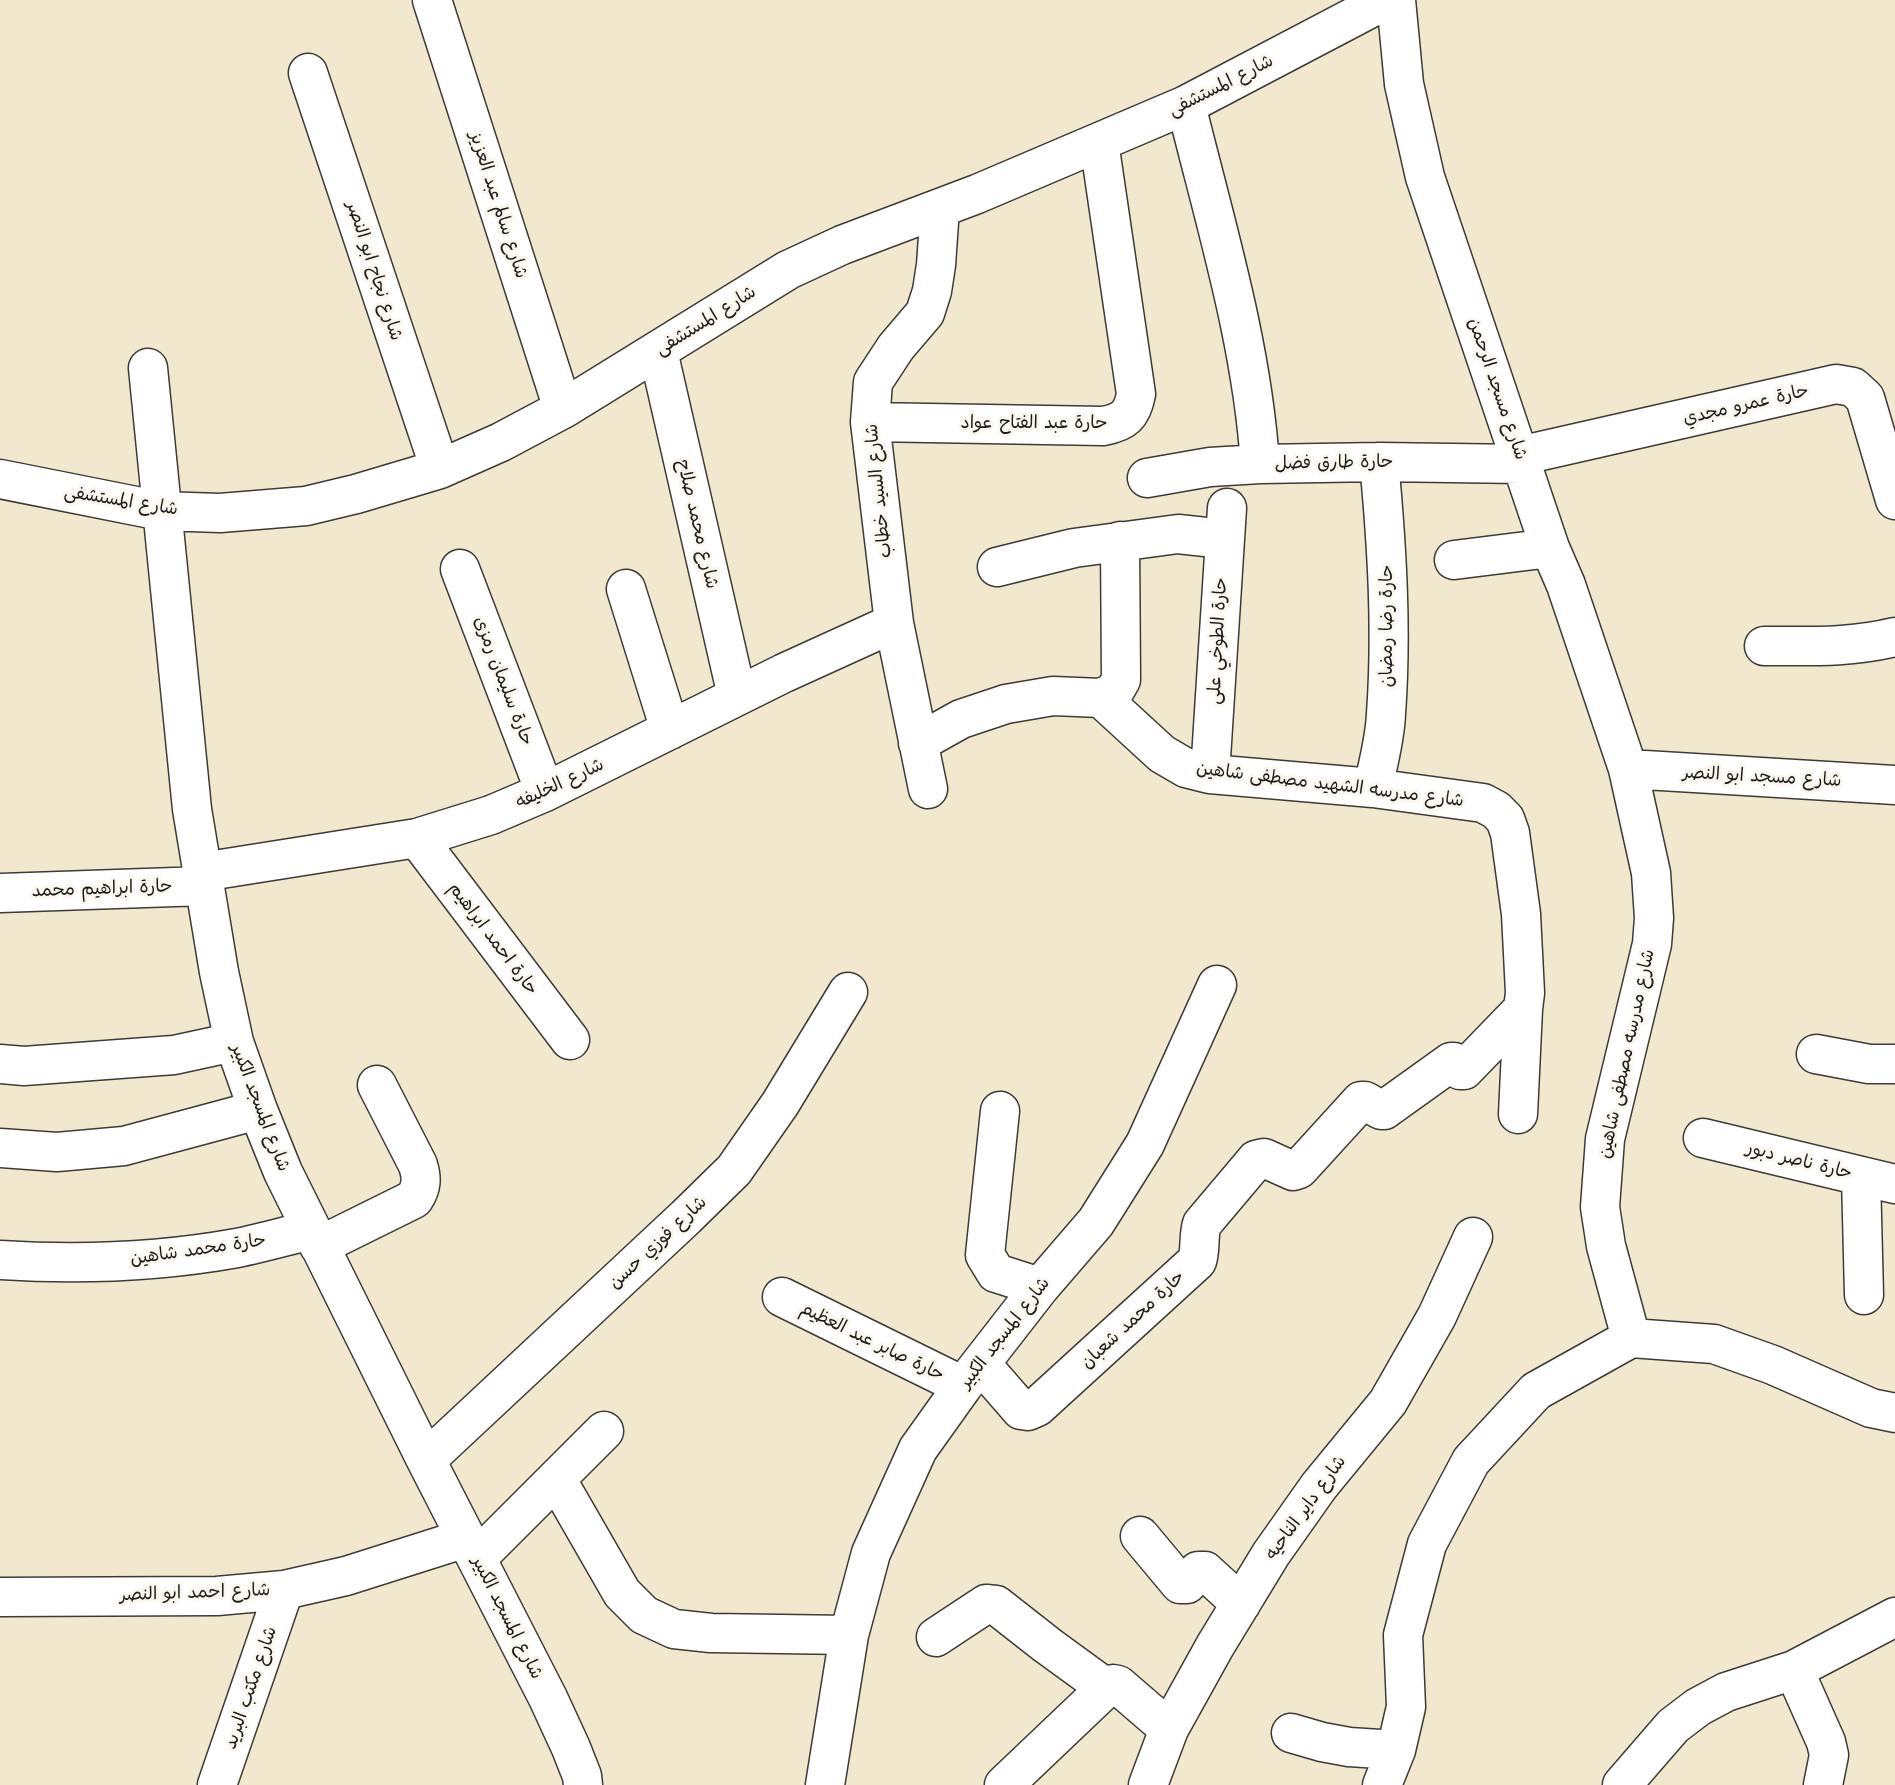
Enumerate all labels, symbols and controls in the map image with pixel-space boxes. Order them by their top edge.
street label: شارع المستشفى [1165,50,1277,122]
street label: شارع سالم عبد العزيز [464,129,532,281]
street label: شارع نجاح ابو النصر [341,199,407,343]
street label: شارع المستشفى [652,281,760,361]
street label: شارع مسجد الرحمن [1463,315,1531,463]
street label: حارة عمرو مجدي [1681,380,1811,430]
street label: حارة عبد الفتاح عواد [960,412,1108,434]
street label: شارع السيد خطاب [861,423,897,559]
street label: حارة طارق فضل [1275,451,1393,475]
street label: شارع محمد صلاح [672,457,722,591]
street label: شارع المستشفى [63,481,179,521]
street label: حارة رضا رمضان [1376,565,1398,687]
street label: حارة الطوخي على [1204,577,1232,705]
street label: حارة سليمان رمزى [468,613,538,749]
street label: شارع الخليفه [512,754,608,814]
street label: شارع مدرسه الشهيد مصطفى شاهين [1195,758,1465,812]
street label: شارع مسجد ابو النصر [1682,762,1842,792]
street label: حارة ابراهيم محمد [31,876,173,902]
street label: حارة احمد ابراهيم [444,878,542,1000]
street label: شارع مدرسه مصطفى شاهين [1594,947,1660,1161]
street label: شارع المسجد الكبير [226,1041,294,1175]
street label: حارة ناصر دبور [1744,1137,1854,1185]
street label: شارع فوزي حسن [604,1192,712,1294]
street label: حارة محمد شاهين [129,1230,267,1270]
street label: حارة محمد شعبان [1077,1266,1189,1374]
street label: شارع المسجد الكبير [955,1273,1055,1393]
street label: حارة صابر عبد العظيم [796,1298,948,1386]
street label: شارع داير الناحيه [1261,1452,1351,1564]
street label: شارع المسجد الكبير [467,1553,547,1683]
street label: شارع احمد ابو النصر [119,1580,271,1606]
street label: شارع مكتب البريد [220,1624,282,1752]

